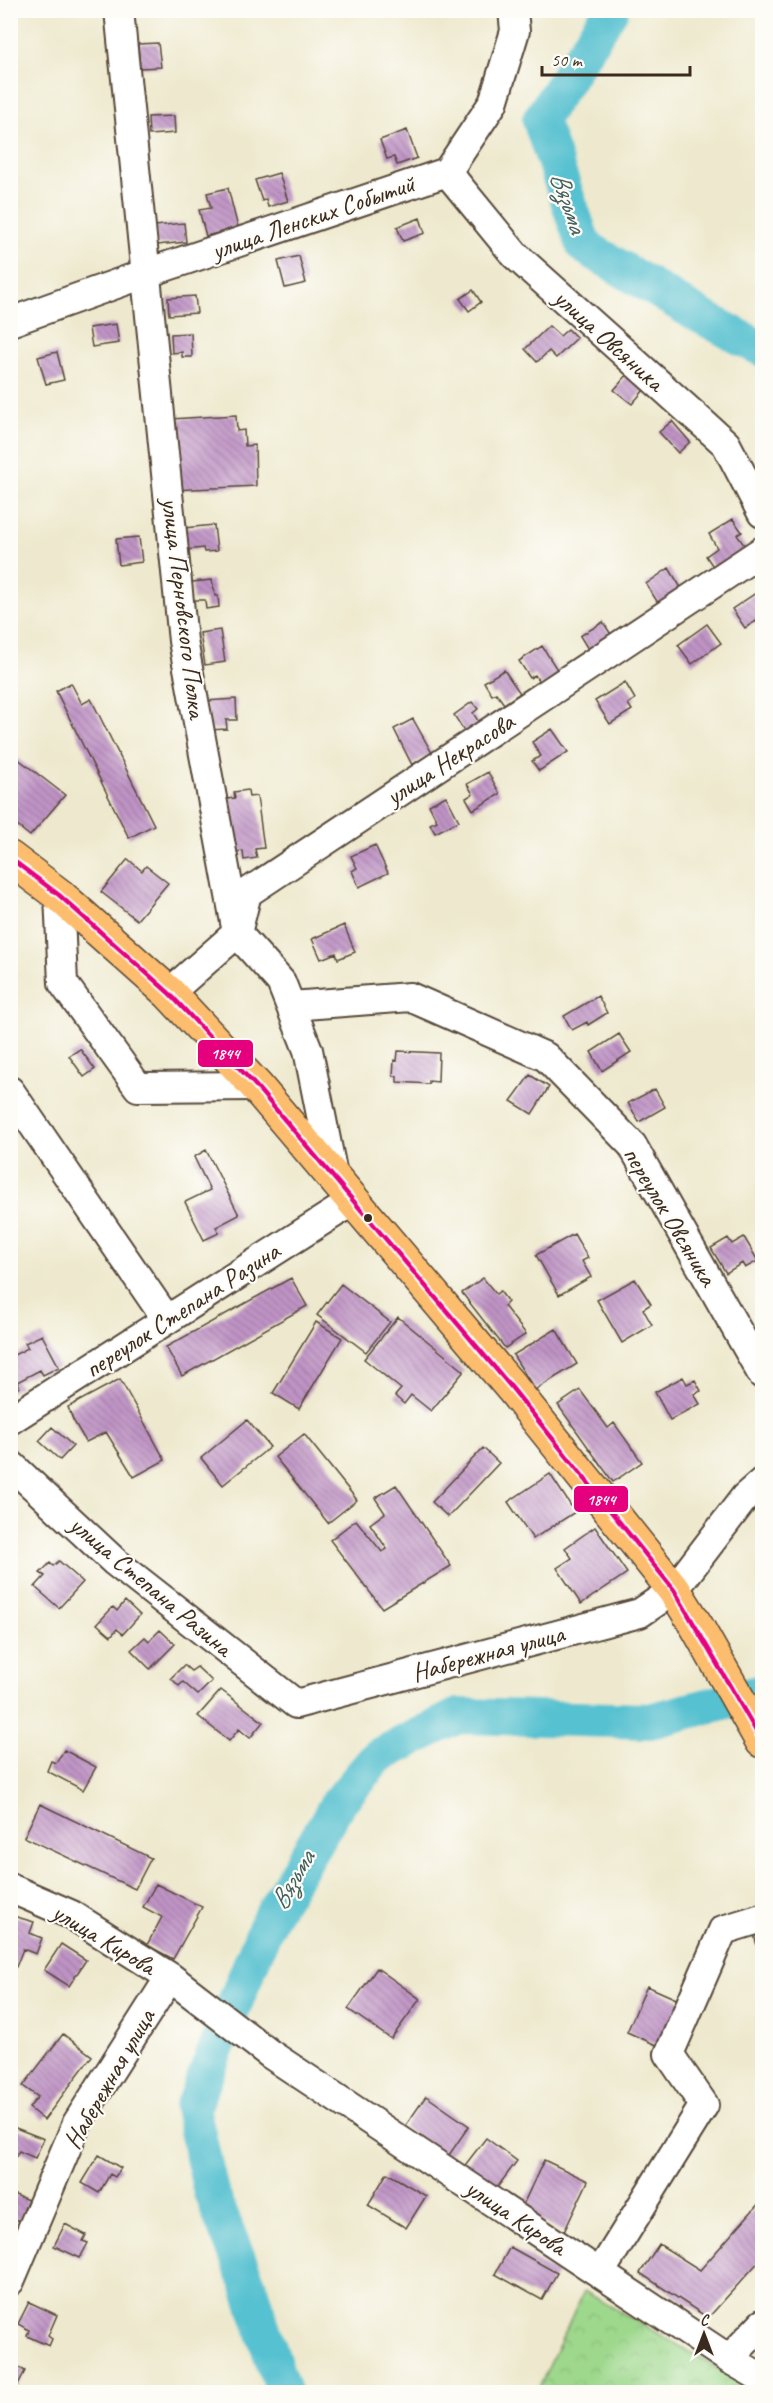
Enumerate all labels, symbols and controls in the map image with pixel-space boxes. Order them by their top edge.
scale bar [542,39,690,77]
text: 50 m [551,49,584,71]
street label: улица Ленских Событий [205,166,421,268]
water label: Вязьма [542,167,596,239]
street label: улица Овсяника [545,280,673,400]
street label: улица Перновского Полка [154,494,214,722]
street label: улица Некрасова [378,704,522,814]
line badge: 1844 [197,1039,254,1068]
text: 1844 [211,1044,241,1064]
street label: переулок Овсяника [615,1140,726,1293]
unlabelled marker [362,1212,374,1224]
street label: переулок Степана Разина [78,1234,287,1385]
line badge: 1844 [573,1485,629,1513]
text: 1844 [587,1490,617,1510]
street label: улица Степана Разина [61,1507,241,1665]
street label: Набережная улица [408,1616,569,1689]
water label: Вязьма [262,1843,324,1916]
street label: улица Кирова [45,1894,164,1984]
street label: Набережная улица [56,2002,163,2155]
street label: улица Кирова [458,2170,575,2264]
north arrow [674,2304,734,2364]
text: С [700,2310,710,2330]

